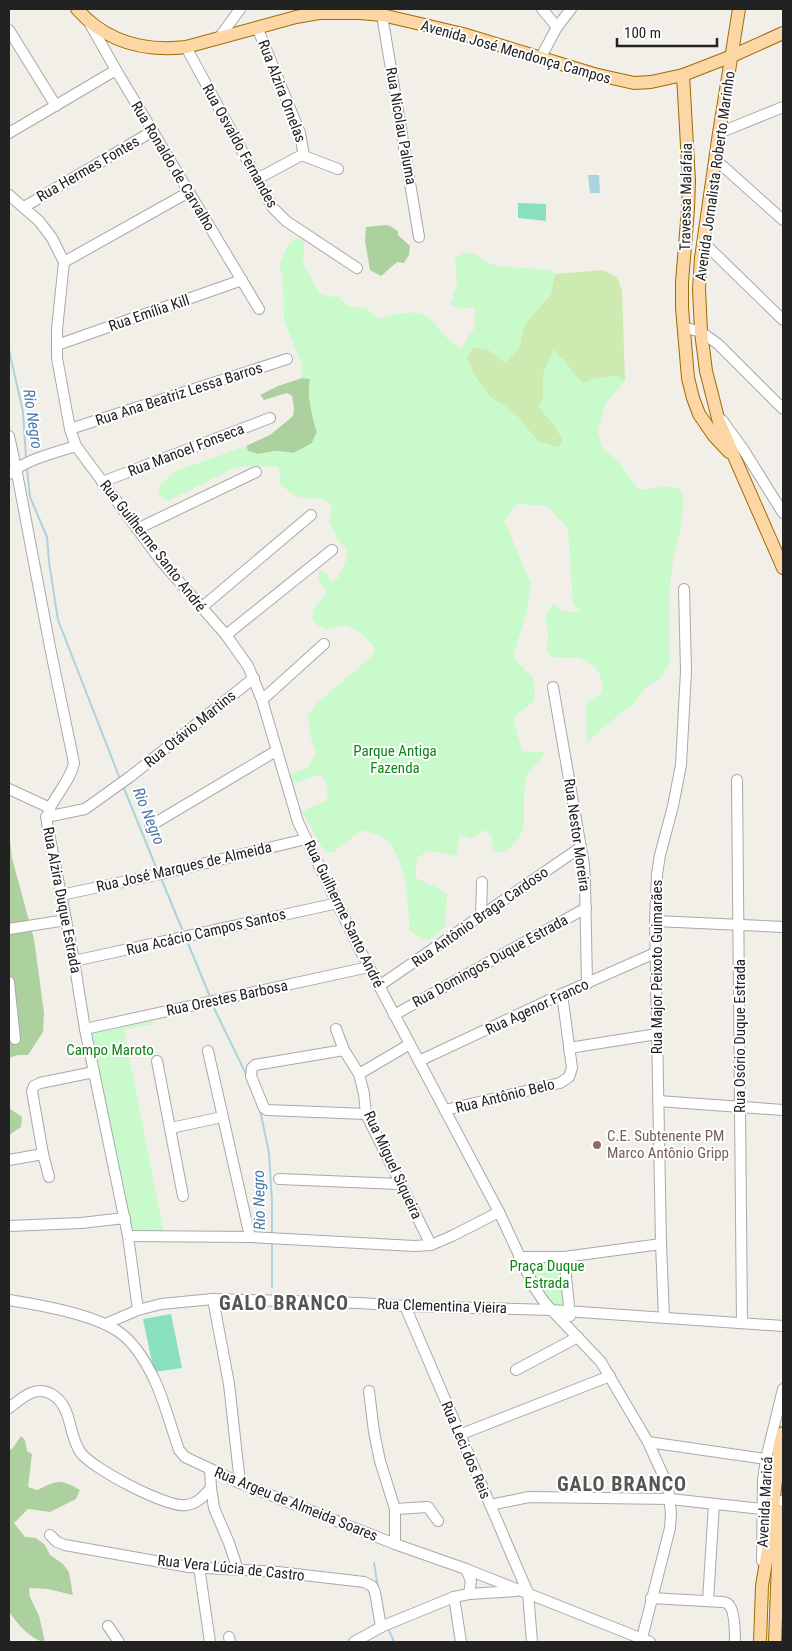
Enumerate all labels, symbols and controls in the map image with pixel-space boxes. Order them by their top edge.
scale bar [617,15,717,47]
street label: Avenida José Mendonça Campos [419,16,613,88]
text: 100 m [624,24,661,42]
street label: Rua Alzira Ornelas [254,37,310,145]
street label: Rua Nicolau Paluma [382,66,420,186]
street label: Avenida Jornalista Roberto Marinho [691,70,739,282]
street label: Rua Osvaldo Fernandes [198,81,282,211]
street label: Rua Ronaldo de Carvalho [127,98,219,234]
street label: Rua Hermes Fontes [33,132,143,206]
street label: Travessa Malafaia [676,143,696,251]
street label: Rua Emília Kill [106,291,192,335]
street label: Rua Ana Beatriz Lessa Barros [93,358,265,430]
water label: Rio Negro [19,388,47,450]
street label: Rua Manoel Fonseca [125,420,247,480]
street label: Rua Guilherme Santo André [96,477,210,615]
street label: Rua Otávio Martins [141,686,240,771]
park label: Parque Antiga Fazenda [353,742,437,777]
street label: Rua Nestor Moreira [560,777,594,893]
water label: Rio Negro [129,785,169,848]
street label: Rua Alzira Duque Estrada [39,825,85,975]
street label: Rua Guilherme Santo André [300,837,388,991]
street label: Rua José Marques de Almeida [95,838,273,896]
street label: Rua Antônio Braga Cardoso [408,863,552,971]
street label: Rua Major Peixoto Guimarães [648,880,666,1054]
street label: Rua Acácio Campos Santos [125,905,288,959]
street label: Rua Domingos Duque Estrada [409,911,571,1011]
street label: Rua Osório Duque Estrada [731,959,749,1113]
street label: Rua Agenor Franco [482,975,592,1039]
street label: Rua Orestes Barbosa [165,976,289,1020]
park label: Campo Maroto [66,1041,154,1059]
street label: Rua Antônio Belo [454,1075,556,1117]
street label: Rua Miguel Siqueira [360,1108,426,1222]
place label: C.E. Subtenente PM Marco Antônio Gripp [607,1127,729,1162]
marker: C.E. Subtenente PM Marco Antônio Gripp [591,1139,603,1151]
water label: Rio Negro [249,1170,269,1230]
park label: Praça Duque Estrada [510,1257,584,1292]
district label: GALO BRANCO [219,1291,349,1315]
street label: Rua Clementina Vieira [377,1295,507,1317]
street label: Rua Leci dos Reis [437,1398,495,1502]
street label: Avenida Maricá [754,1456,776,1548]
street label: Rua Argeu de Almeida Soares [212,1463,380,1545]
district label: GALO BRANCO [557,1472,687,1496]
street label: Rua Vera Lúcia de Castro [157,1551,305,1585]

